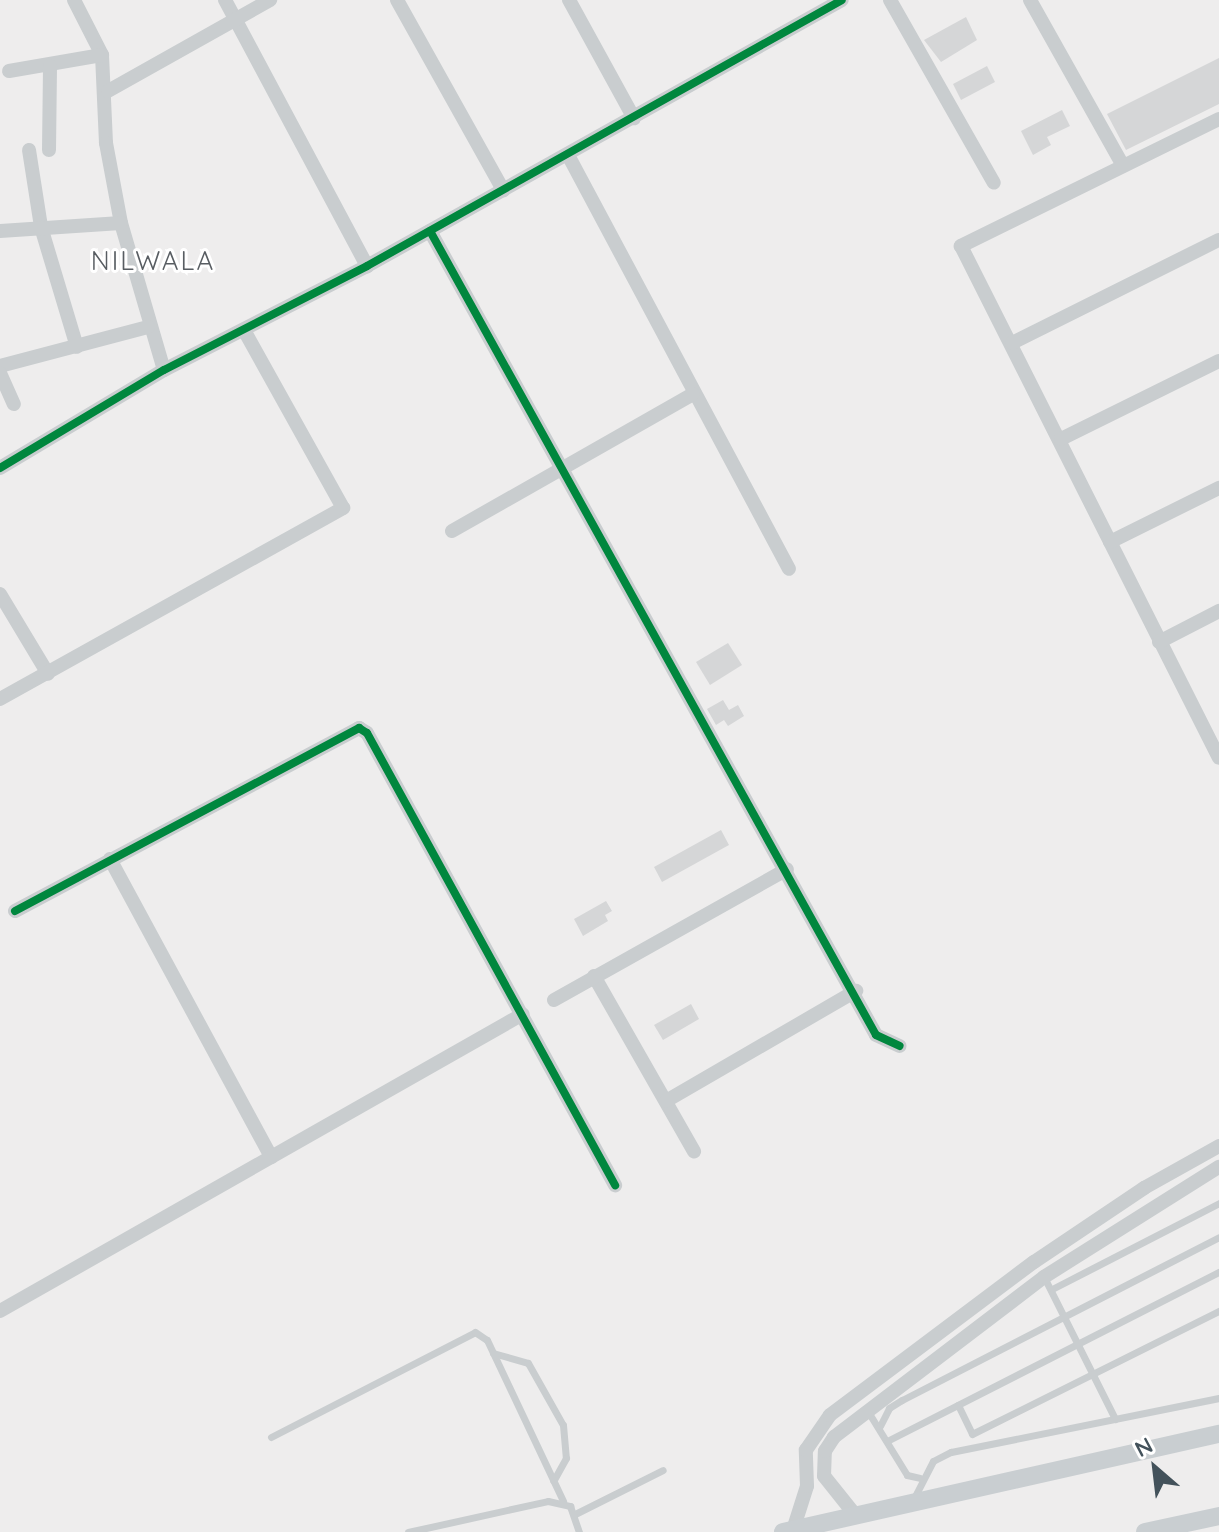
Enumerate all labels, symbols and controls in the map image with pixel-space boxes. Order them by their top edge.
district label: NILWALA [91,245,215,277]
north arrow [1115,1428,1195,1508]
text: N [1130,1431,1157,1463]

